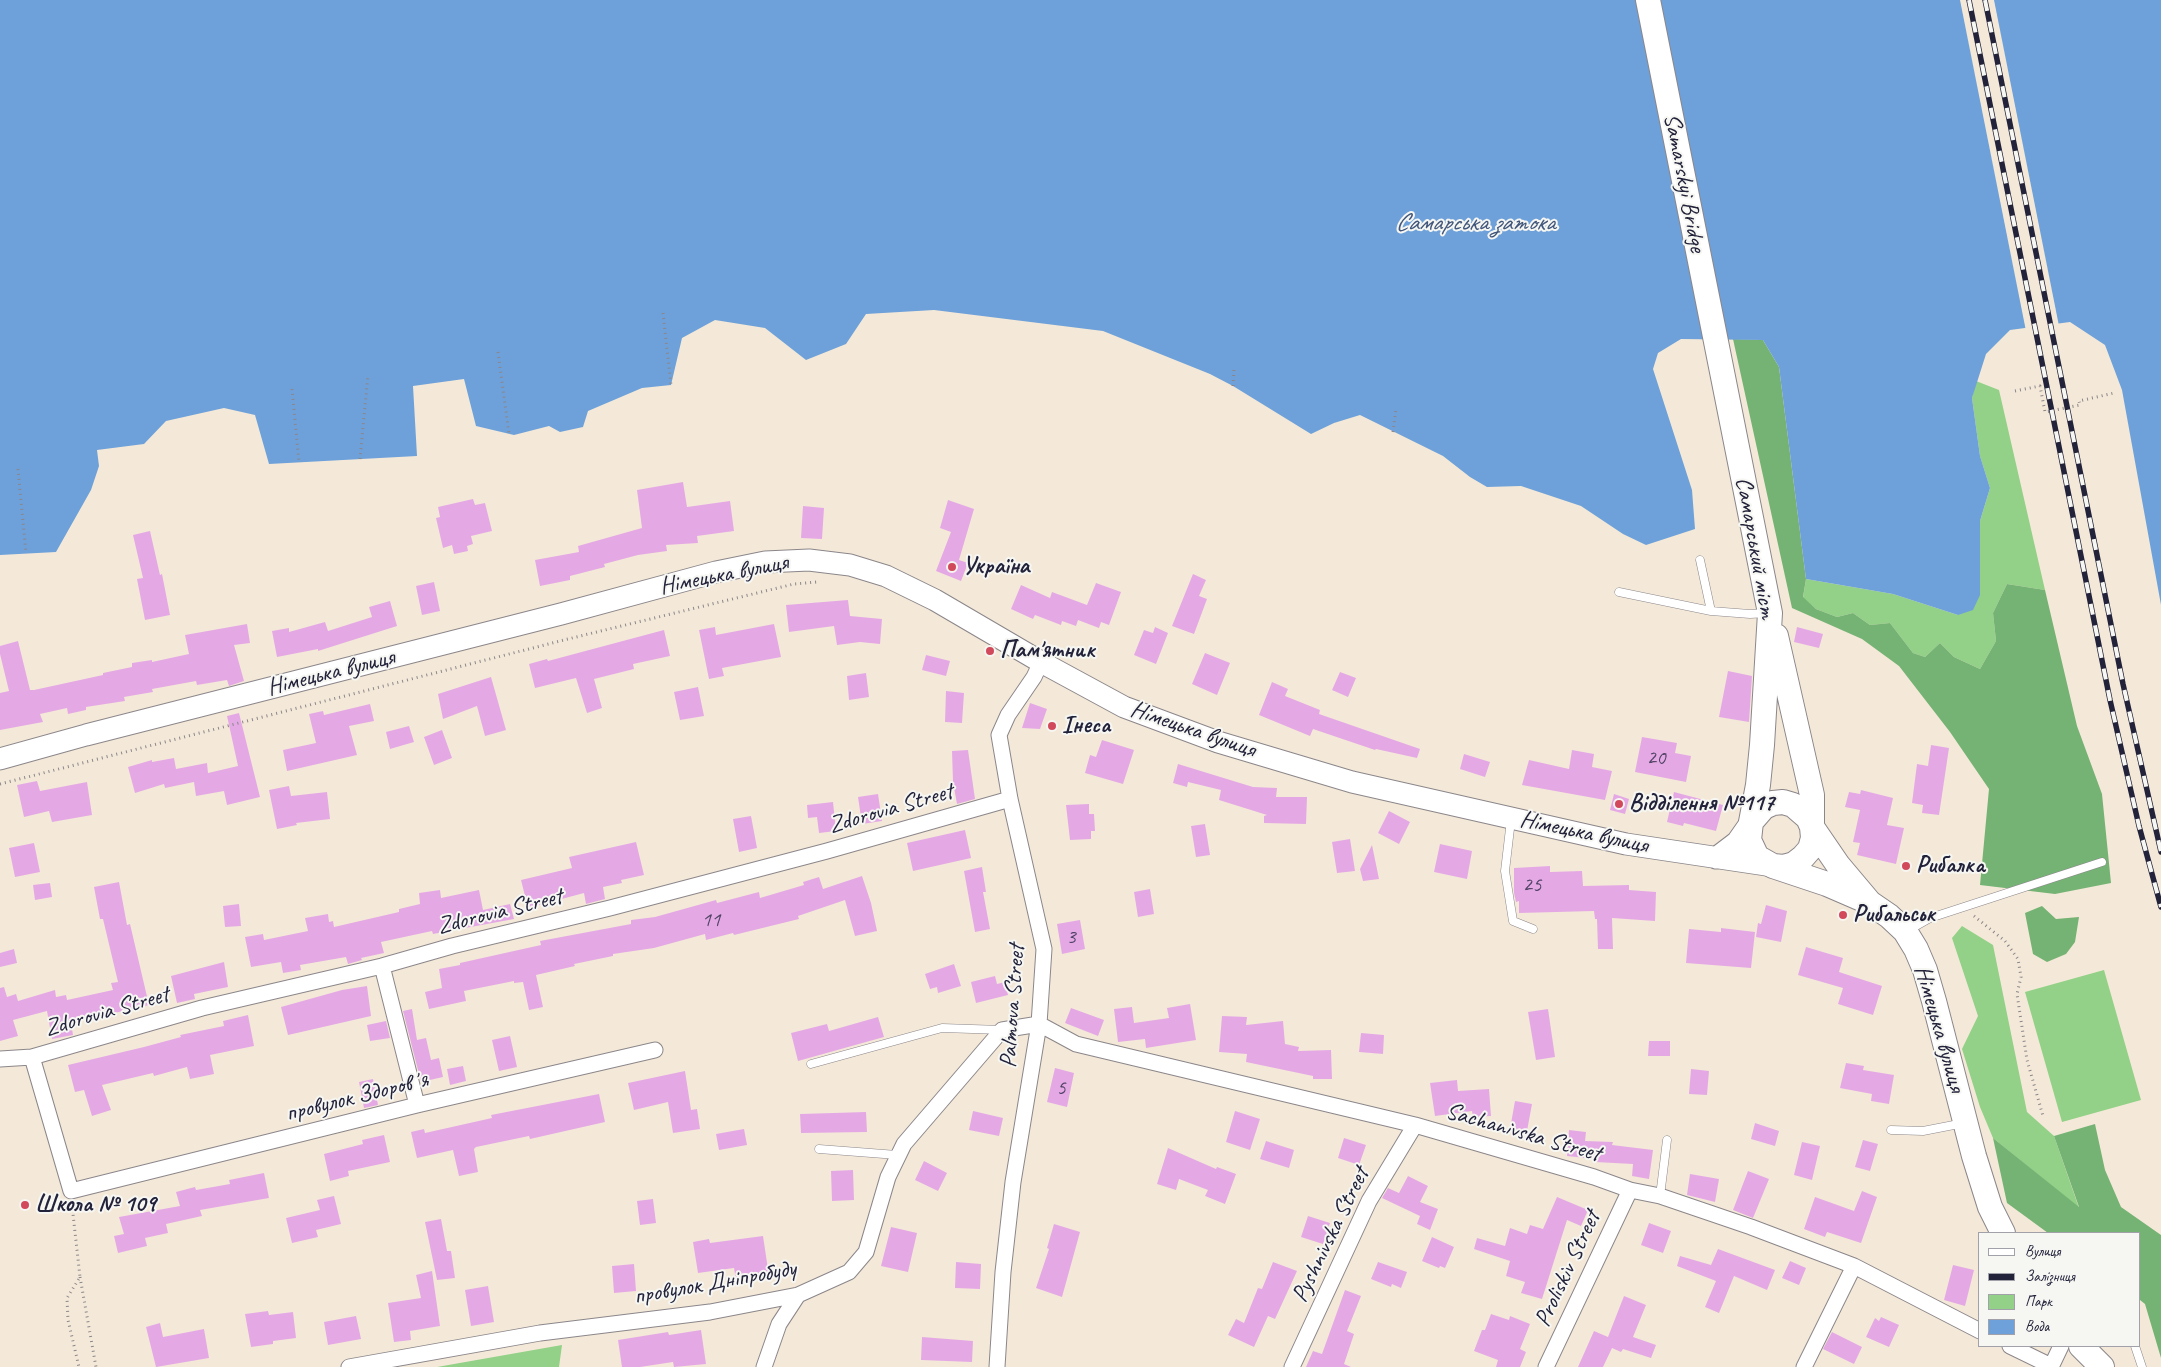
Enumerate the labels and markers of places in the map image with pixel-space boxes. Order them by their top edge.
place label: Україна [962,553,1029,581]
marker: Україна [946,561,958,573]
place label: Пам'ятник [1000,637,1095,665]
marker: Пам'ятник [984,645,996,657]
place label: Інеса [1062,712,1110,740]
marker: Інеса [1046,720,1058,732]
place label: Відділення №117 [1629,790,1774,818]
marker: Відділення №117 [1613,798,1625,810]
place label: Рибалка [1916,852,1984,880]
marker: Рибалка [1900,860,1912,872]
place label: Рибальськ [1853,901,1935,929]
marker: Рибальськ [1837,909,1849,921]
place label: Школа № 109 [35,1191,156,1219]
marker: Школа № 109 [19,1199,31,1211]

